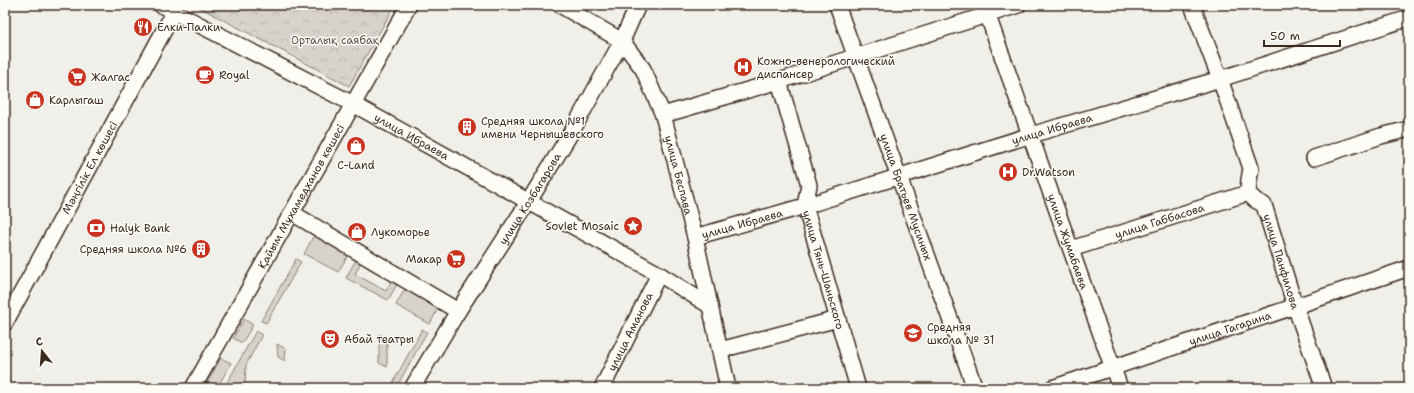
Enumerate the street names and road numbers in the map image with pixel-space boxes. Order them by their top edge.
street label: улица Ибраева [371,110,452,164]
street label: улица Ибраева [1010,110,1094,149]
street label: Мәңгілік Ел көшесі [59,119,121,217]
street label: Қайым Мұхамедханов көшесі [255,122,348,272]
street label: улица Братьев Мусиных [876,132,935,263]
street label: улица Беспава [661,134,696,217]
street label: улица Козбагарова [496,150,565,248]
street label: улица Жумабаева [1044,192,1091,292]
street label: улица Габбасова [1113,200,1206,243]
street label: улица Ибраева [700,206,785,243]
street label: улица Тянь-Шаньского [799,209,848,331]
street label: улица Панфилова [1259,212,1303,311]
street label: улица Аманова [605,290,657,374]
street label: улица Гагарина [1187,308,1274,349]

